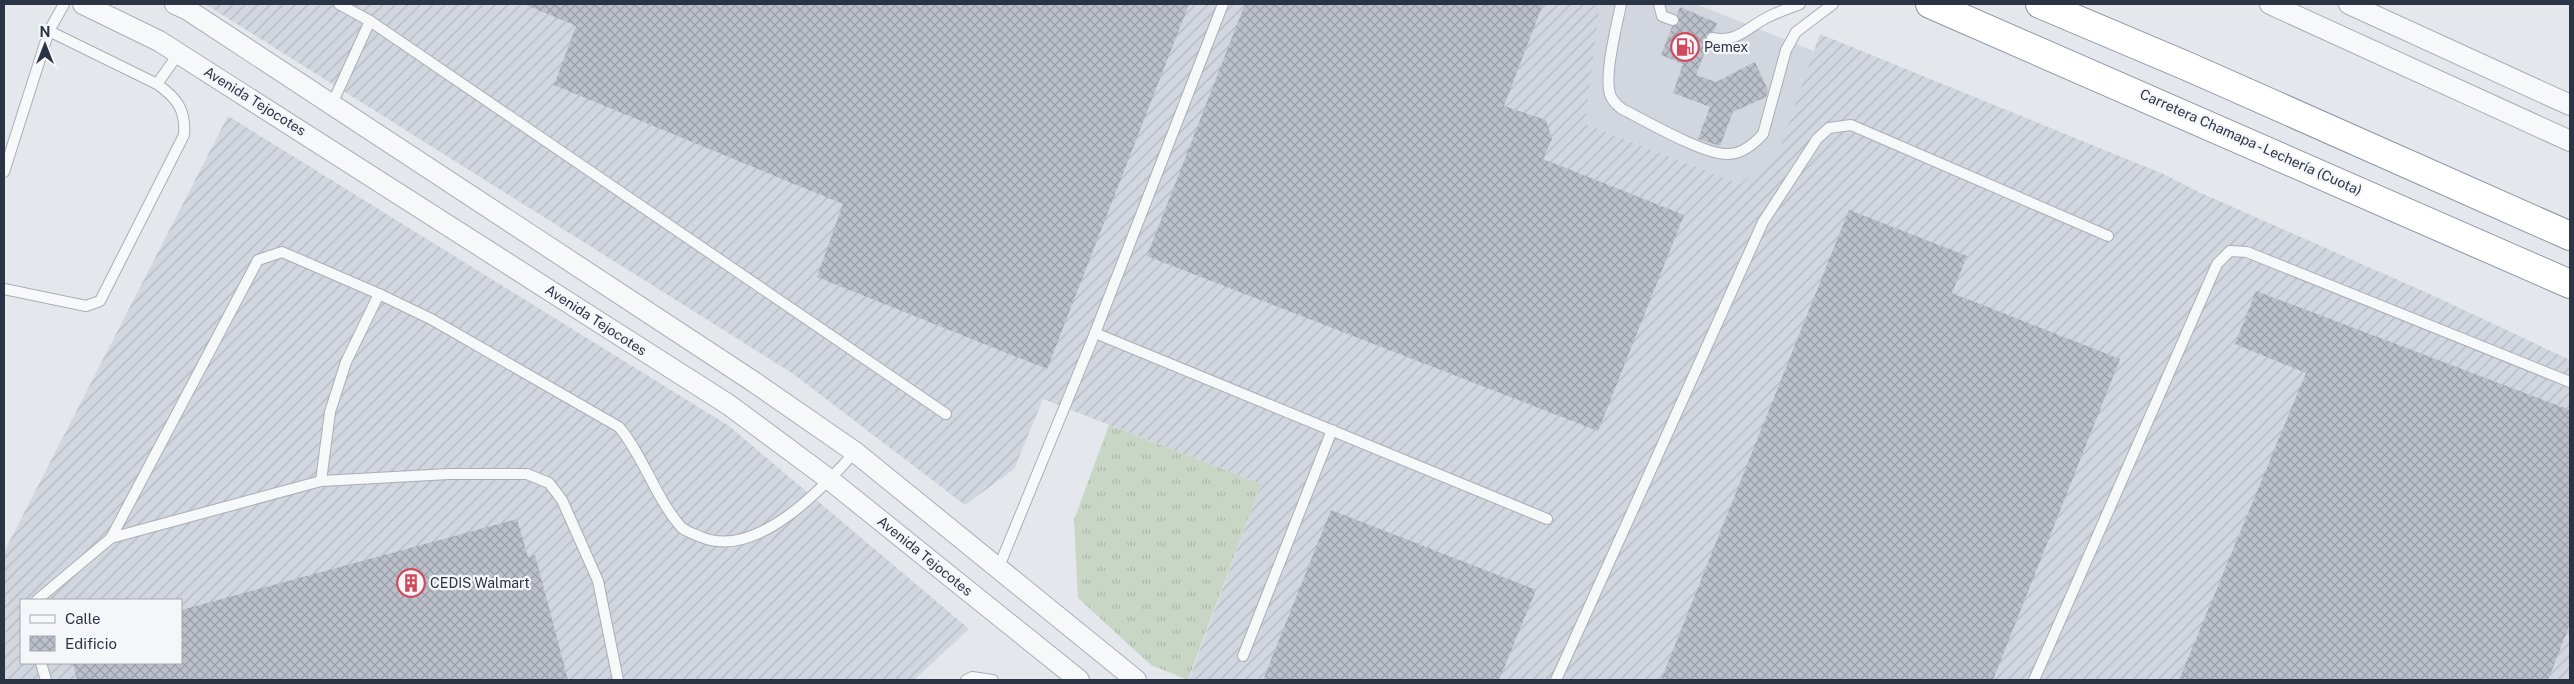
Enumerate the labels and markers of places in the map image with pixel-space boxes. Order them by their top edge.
fuel station icon: Pemex [1670,32,1700,62]
place label: Pemex [1704,39,1748,55]
building icon: CEDIS Walmart [396,568,426,598]
place label: CEDIS Walmart [430,575,530,591]

